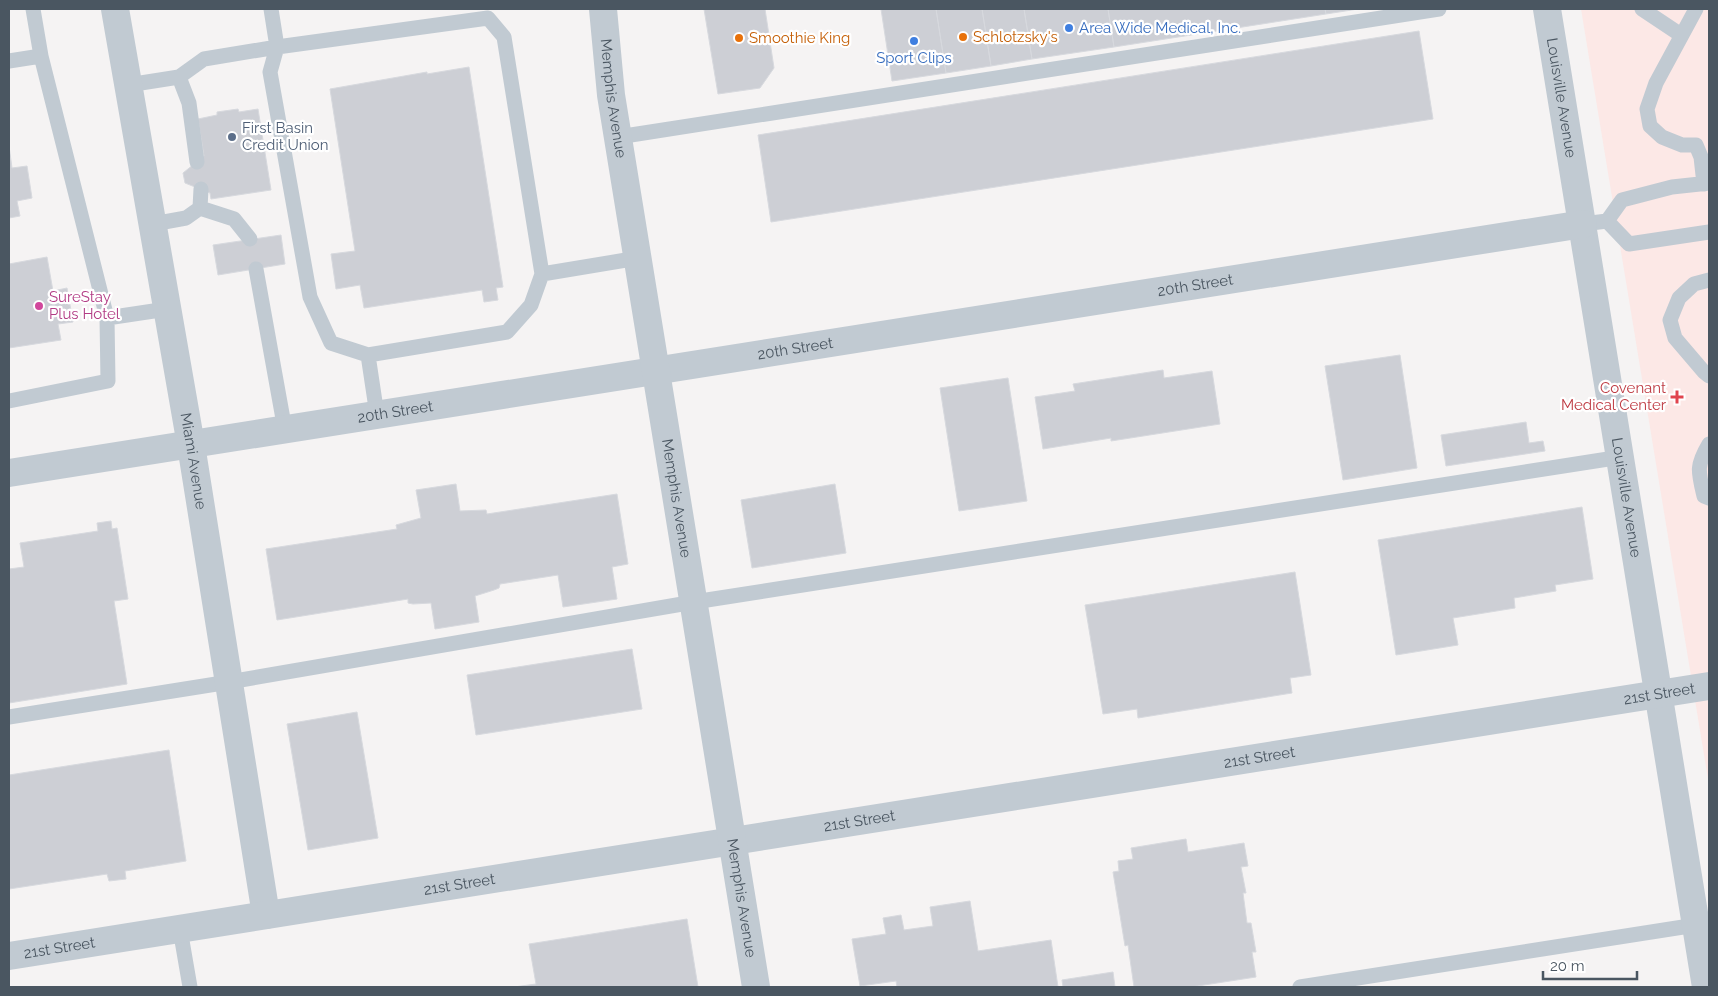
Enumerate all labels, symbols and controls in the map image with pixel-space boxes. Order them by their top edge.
place label: Area Wide Medical, Inc. [1079,19,1241,37]
marker: Area Wide Medical, Inc. [1063,22,1075,34]
place label: Schlotzsky's [973,28,1058,46]
place label: Smoothie King [749,29,850,47]
marker: Schlotzsky's [957,31,969,43]
marker: Smoothie King [733,32,745,44]
marker: Sport Clips [908,35,920,47]
street label: Louisville Avenue [1543,37,1580,159]
street label: Memphis Avenue [597,38,630,160]
place label: Sport Clips [876,49,952,67]
place label: First Basin Credit Union [242,119,329,154]
marker: First Basin Credit Union [226,131,238,143]
street label: 20th Street [1156,270,1234,300]
place label: SureStay Plus Hotel [49,288,121,323]
marker: SureStay Plus Hotel [33,300,45,312]
street label: 20th Street [756,334,834,363]
place label: Covenant Medical Center [1561,379,1667,414]
marker: Covenant Medical Center [1670,390,1684,404]
street label: 20th Street [356,397,434,427]
street label: Miami Avenue [177,411,210,511]
street label: Louisville Avenue [1608,436,1645,559]
street label: Memphis Avenue [658,438,695,559]
street label: 21st Street [1622,679,1696,708]
street label: 21st Street [1222,743,1296,772]
street label: 21st Street [822,806,896,835]
street label: Memphis Avenue [723,837,760,959]
street label: 21st Street [422,870,496,899]
street label: 21st Street [22,933,96,963]
scale bar [1543,948,1637,980]
text: 20 m [1550,957,1585,975]

